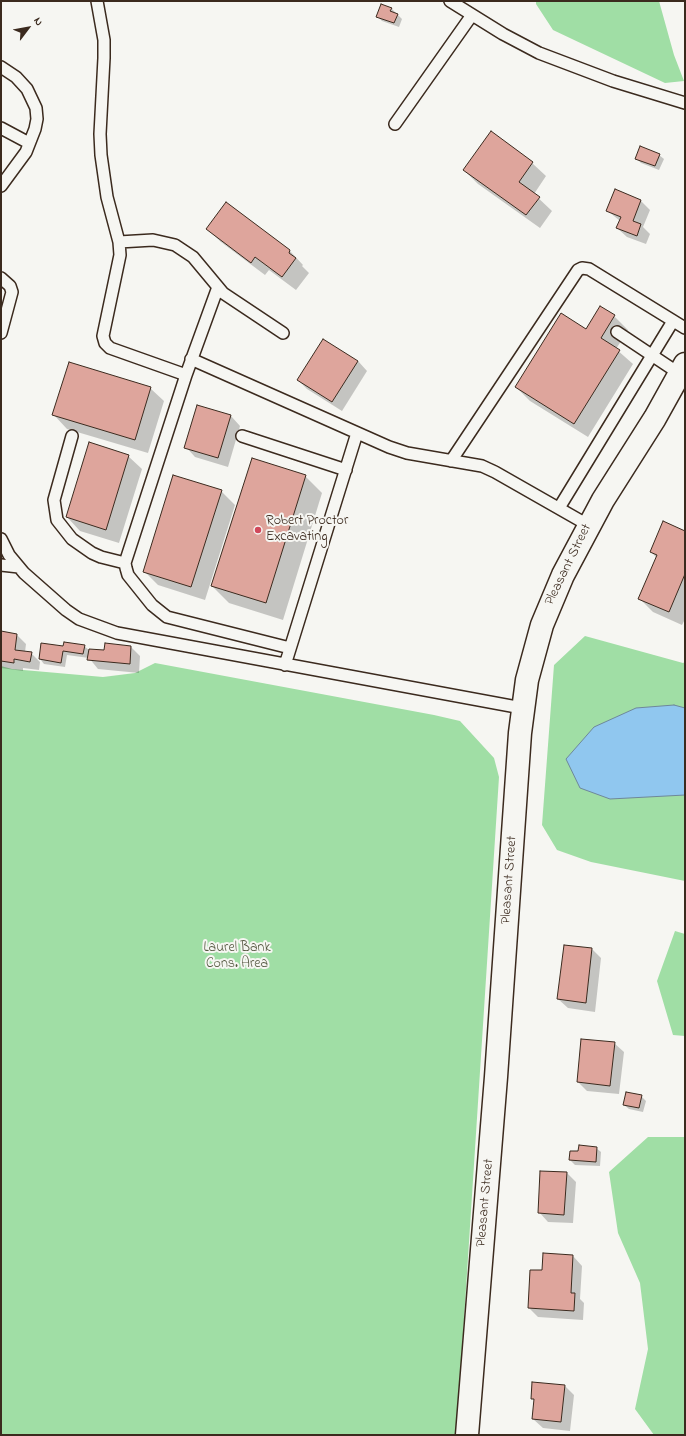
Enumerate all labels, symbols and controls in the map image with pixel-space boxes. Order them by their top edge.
north arrow [8,8,48,48]
text: N [29,14,47,29]
place label: Robert Proctor Excavating [266,514,348,546]
street label: Pleasant Street [542,522,596,608]
marker: Robert Proctor Excavating [253,525,263,535]
street label: Pleasant Street [499,835,521,925]
park label: Laurel Bank Cons. Area [203,941,271,974]
street label: Pleasant Street [474,1158,498,1248]

